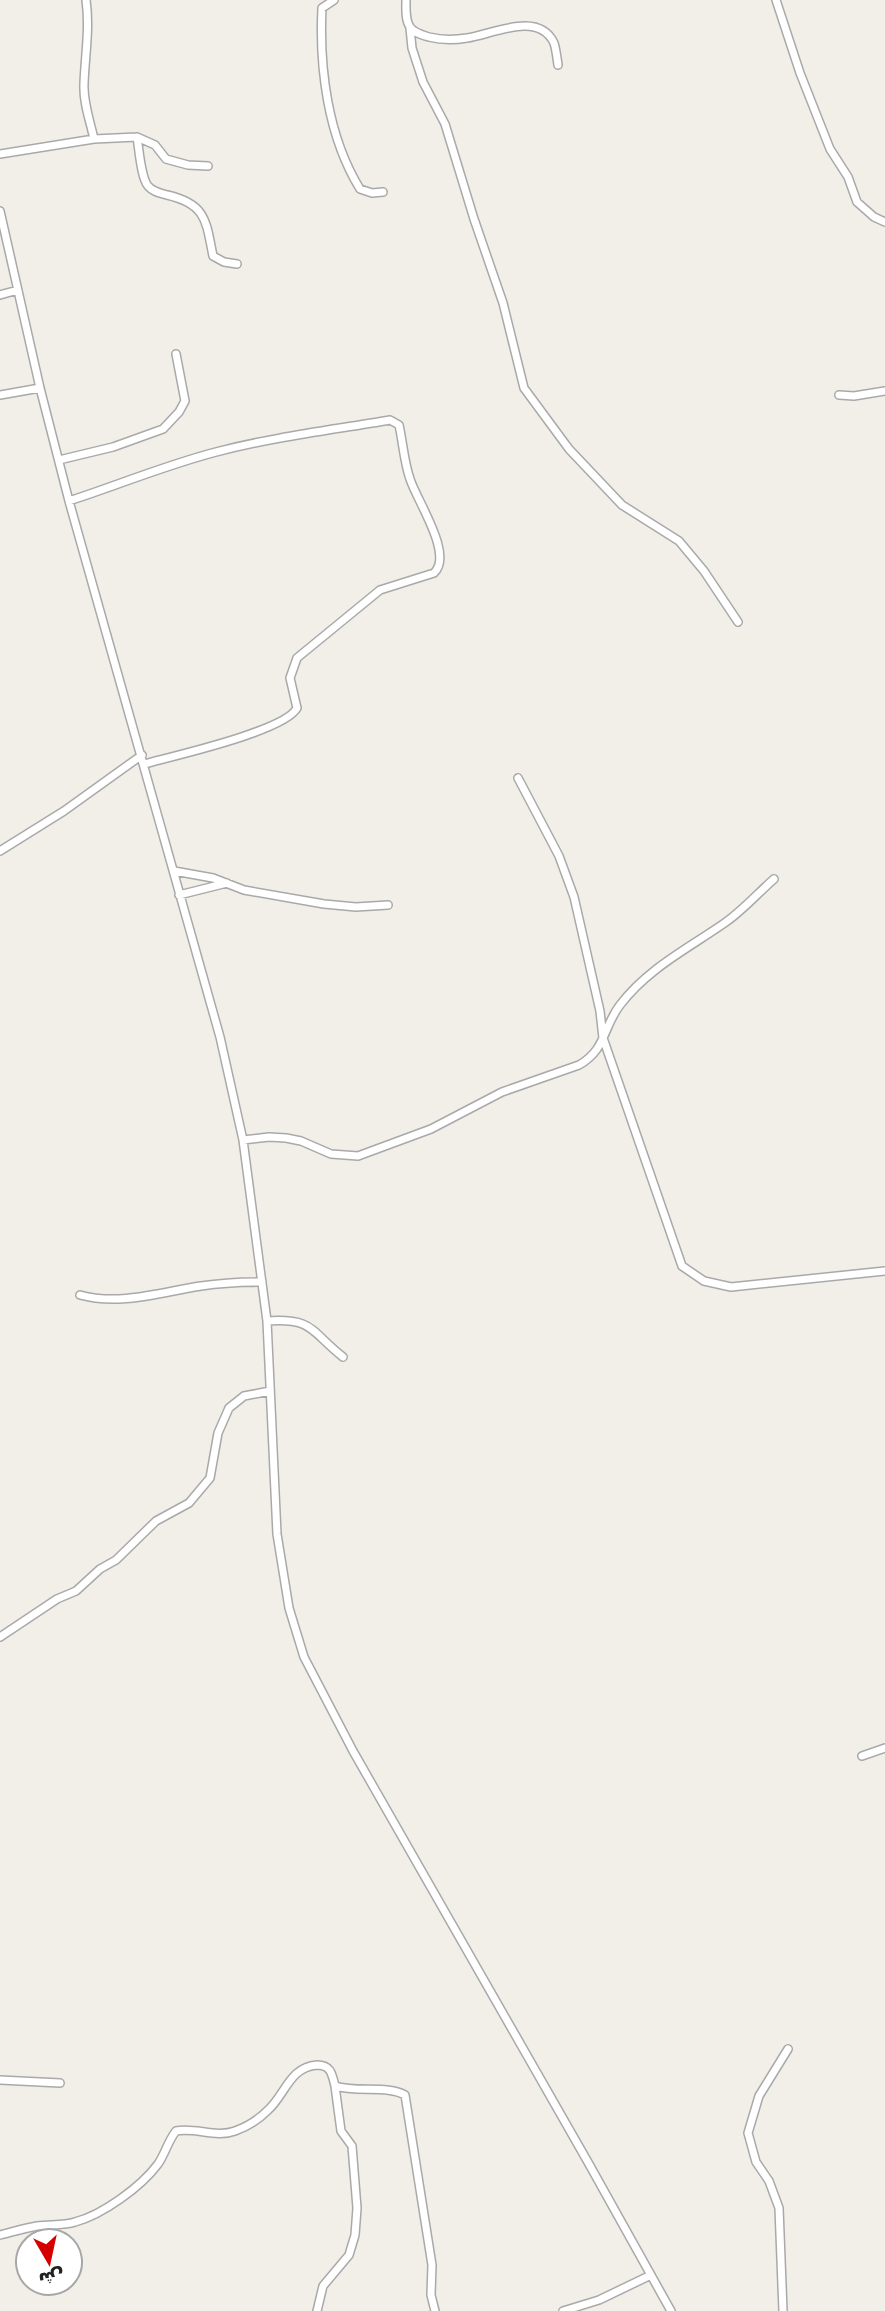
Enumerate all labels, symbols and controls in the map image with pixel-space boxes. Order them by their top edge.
north arrow [14,2227,84,2297]
text: ش [37,2265,66,2292]

